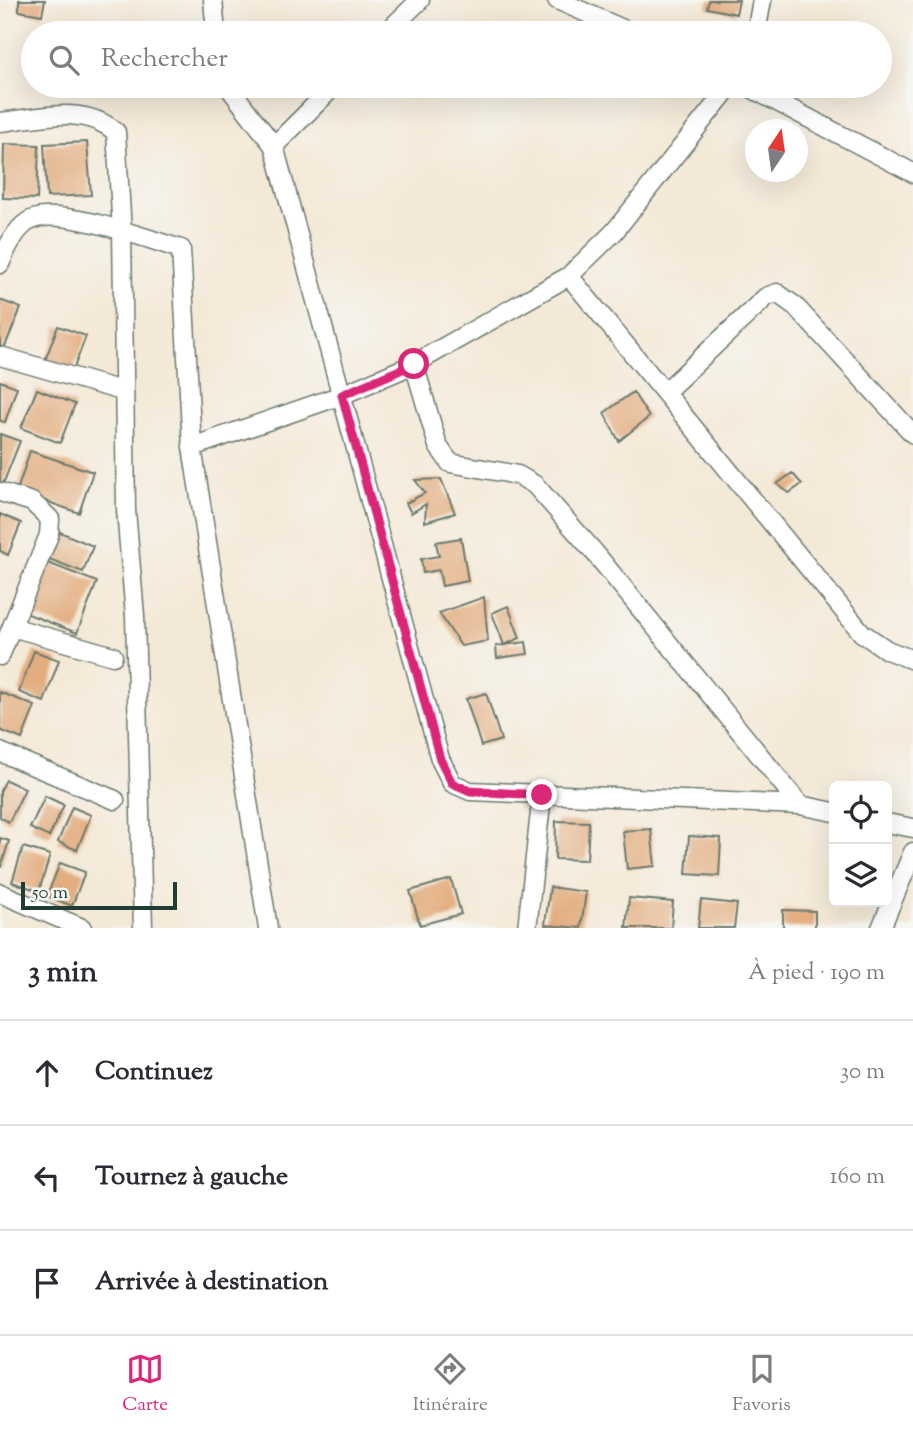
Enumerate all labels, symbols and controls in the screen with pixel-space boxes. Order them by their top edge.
search box [21,21,892,98]
icon: search [45,41,83,79]
text: Rechercher [101,41,228,78]
north arrow [745,119,808,182]
route start [398,348,429,379]
route end [526,779,557,810]
map controls [829,781,892,907]
button: locate [829,781,892,844]
button: layers [829,844,892,907]
scale bar [21,879,177,911]
text: 50 m [32,880,68,907]
text: 3 min [28,952,98,995]
text: À pied · 190 m [748,957,885,990]
icon: ahead [28,1054,66,1092]
text: Continuez [95,1054,213,1091]
text: 30 m [840,1056,885,1089]
icon: left [28,1159,66,1197]
text: Tournez à gauche [95,1159,288,1196]
text: 160 m [830,1161,885,1194]
icon: arrive [28,1264,66,1302]
text: Arrivée à destination [95,1264,328,1301]
tab: Carte [122,1350,168,1419]
tab: Itinéraire [413,1350,488,1419]
tab: Favoris [732,1350,791,1419]

